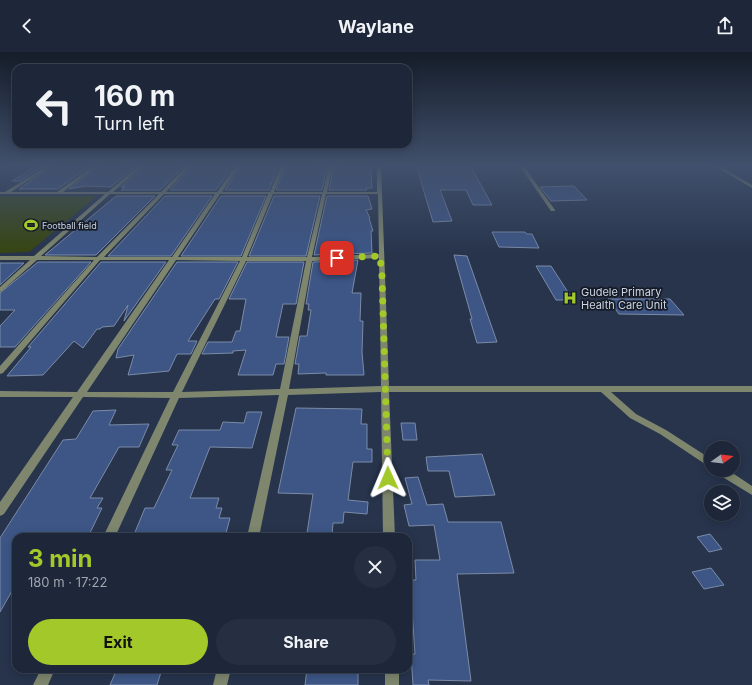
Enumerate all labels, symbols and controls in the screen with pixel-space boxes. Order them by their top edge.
icon: back [16,15,38,37]
icon: share [714,15,736,37]
text: Waylane [338,16,414,37]
text: 160 m [94,79,175,113]
icon: left [28,80,80,132]
text: Turn left [94,113,164,134]
sports icon: Football field [23,217,39,233]
place label: Football field [42,220,97,231]
pin [320,241,354,275]
icon: arrive [326,247,348,269]
place label: Gudele Primary Health Care Unit [581,285,667,312]
hospital icon: Gudele Primary Health Care Unit [562,290,578,306]
north arrow [704,441,740,477]
map controls [704,441,740,521]
position arrow [367,457,409,499]
button: layers [704,485,740,521]
text: 3 min [28,544,93,573]
button: close [354,546,396,588]
text: 180 m · 17:22 [28,574,107,590]
button: Exit [28,619,208,665]
button: Share [216,619,396,665]

